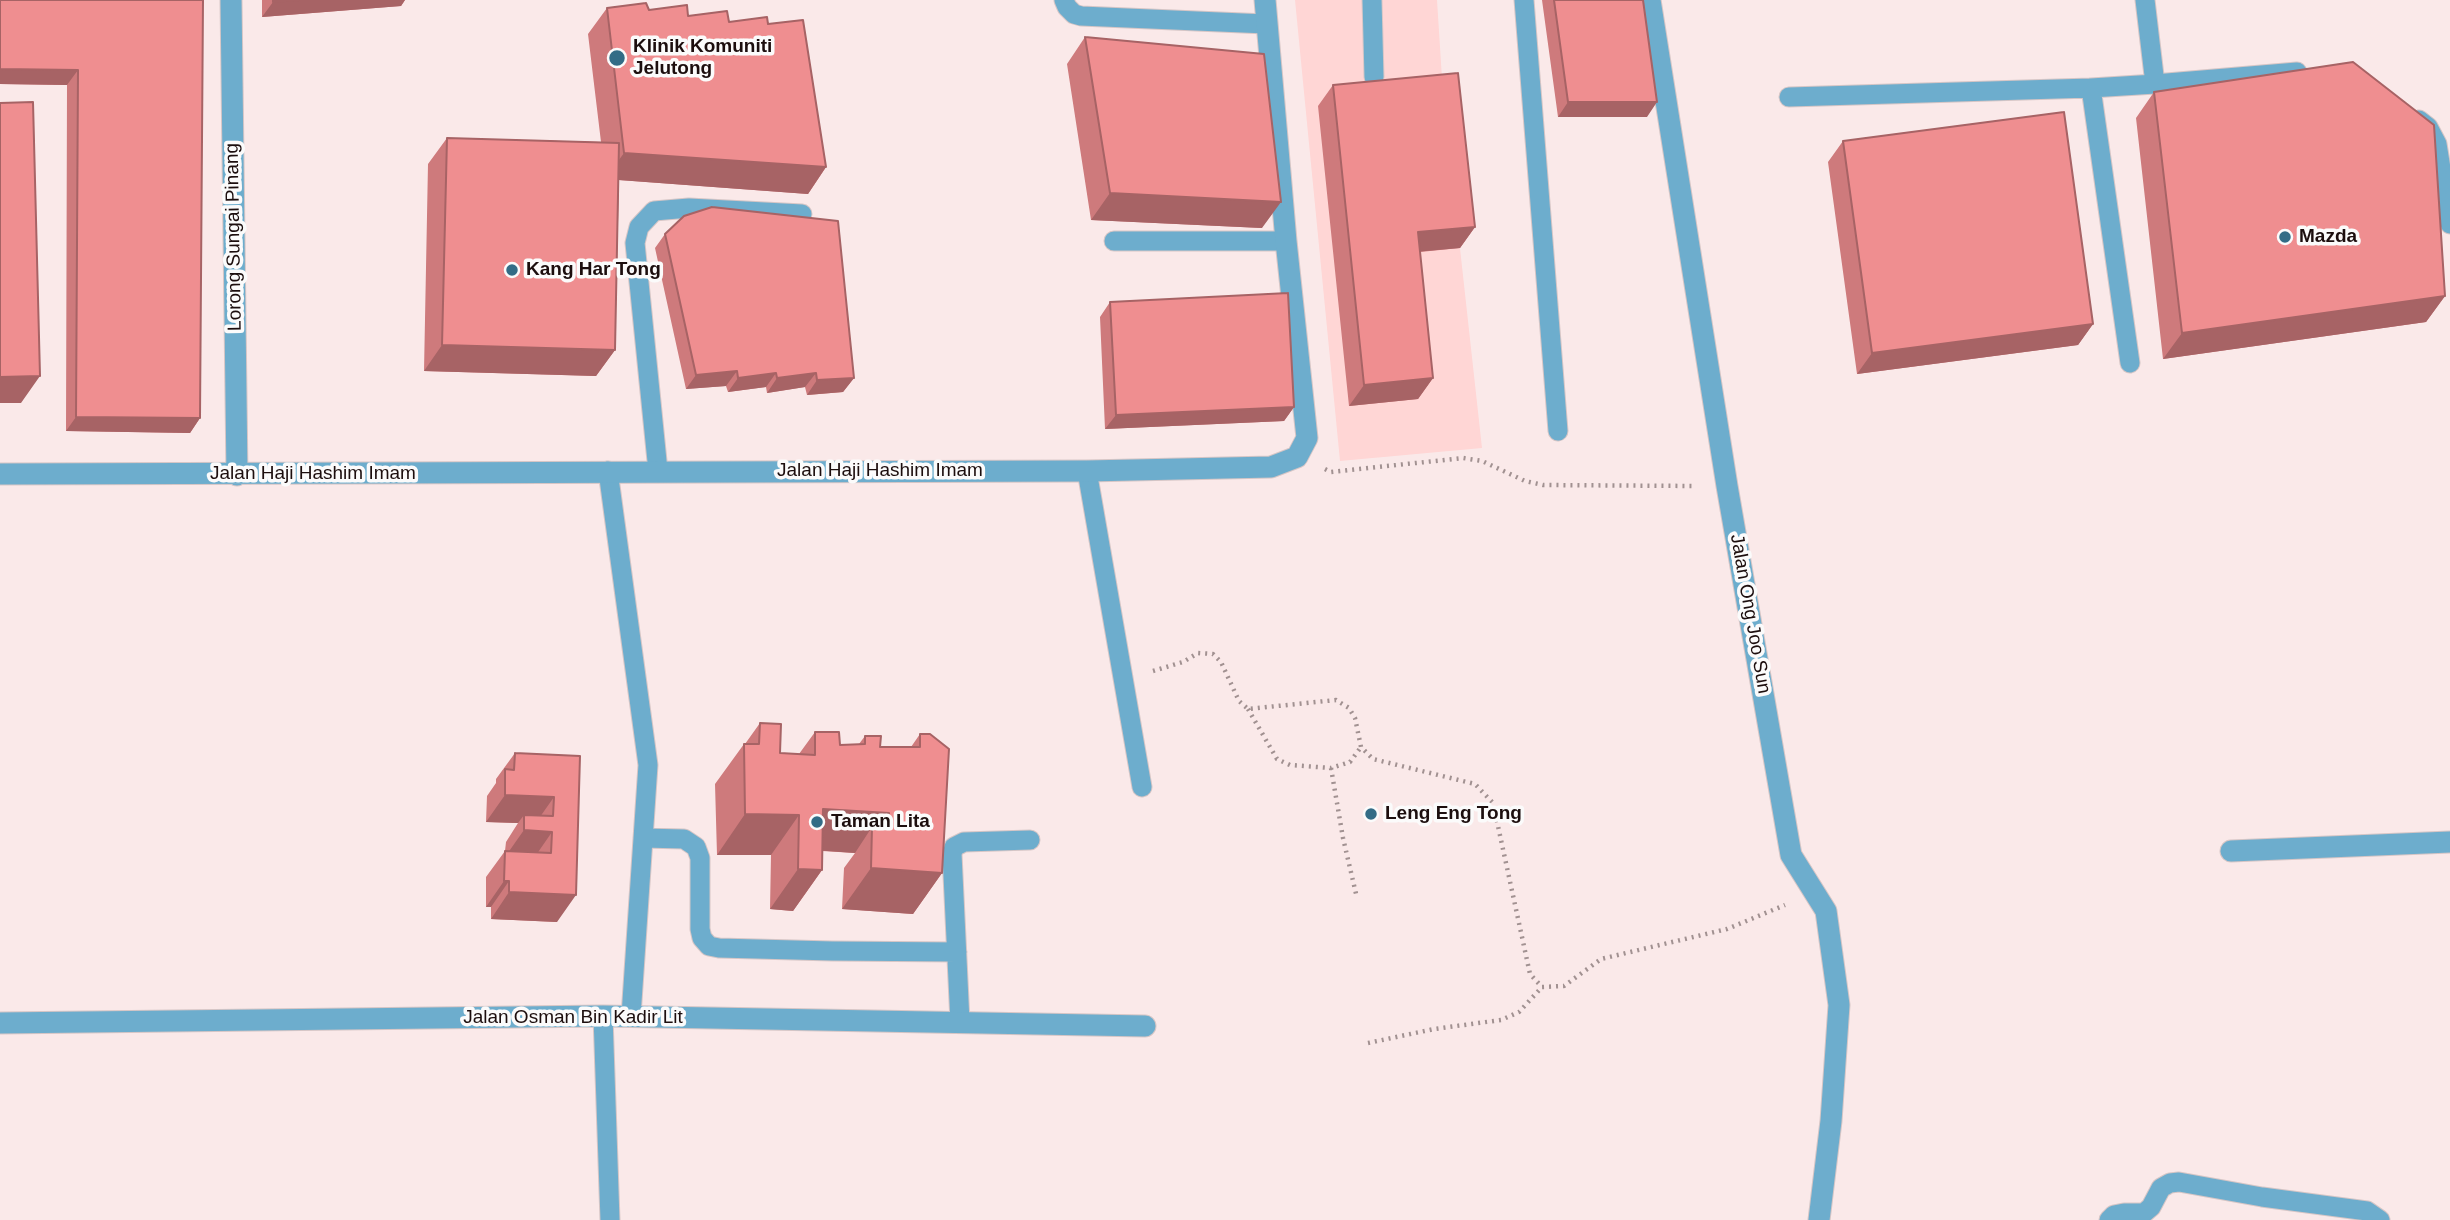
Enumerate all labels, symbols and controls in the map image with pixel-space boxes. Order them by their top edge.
place label: Klinik Komuniti Jelutong [633,36,772,80]
marker: Klinik Komuniti Jelutong [607,48,627,68]
street label: Lorong Sungai Pinang [221,143,247,331]
place label: Mazda [2299,226,2357,248]
marker: Mazda [2277,229,2293,245]
place label: Kang Har Tong [526,259,661,281]
marker: Kang Har Tong [504,262,520,278]
street label: Jalan Haji Hashim Imam [777,460,983,482]
street label: Jalan Haji Hashim Imam [210,463,416,485]
street label: Jalan Ong Joo Sun [1725,532,1775,696]
place label: Leng Eng Tong [1385,803,1522,825]
marker: Leng Eng Tong [1363,806,1379,822]
place label: Taman Lita [831,811,930,833]
marker: Taman Lita [809,814,825,830]
street label: Jalan Osman Bin Kadir Lit [463,1007,683,1029]

